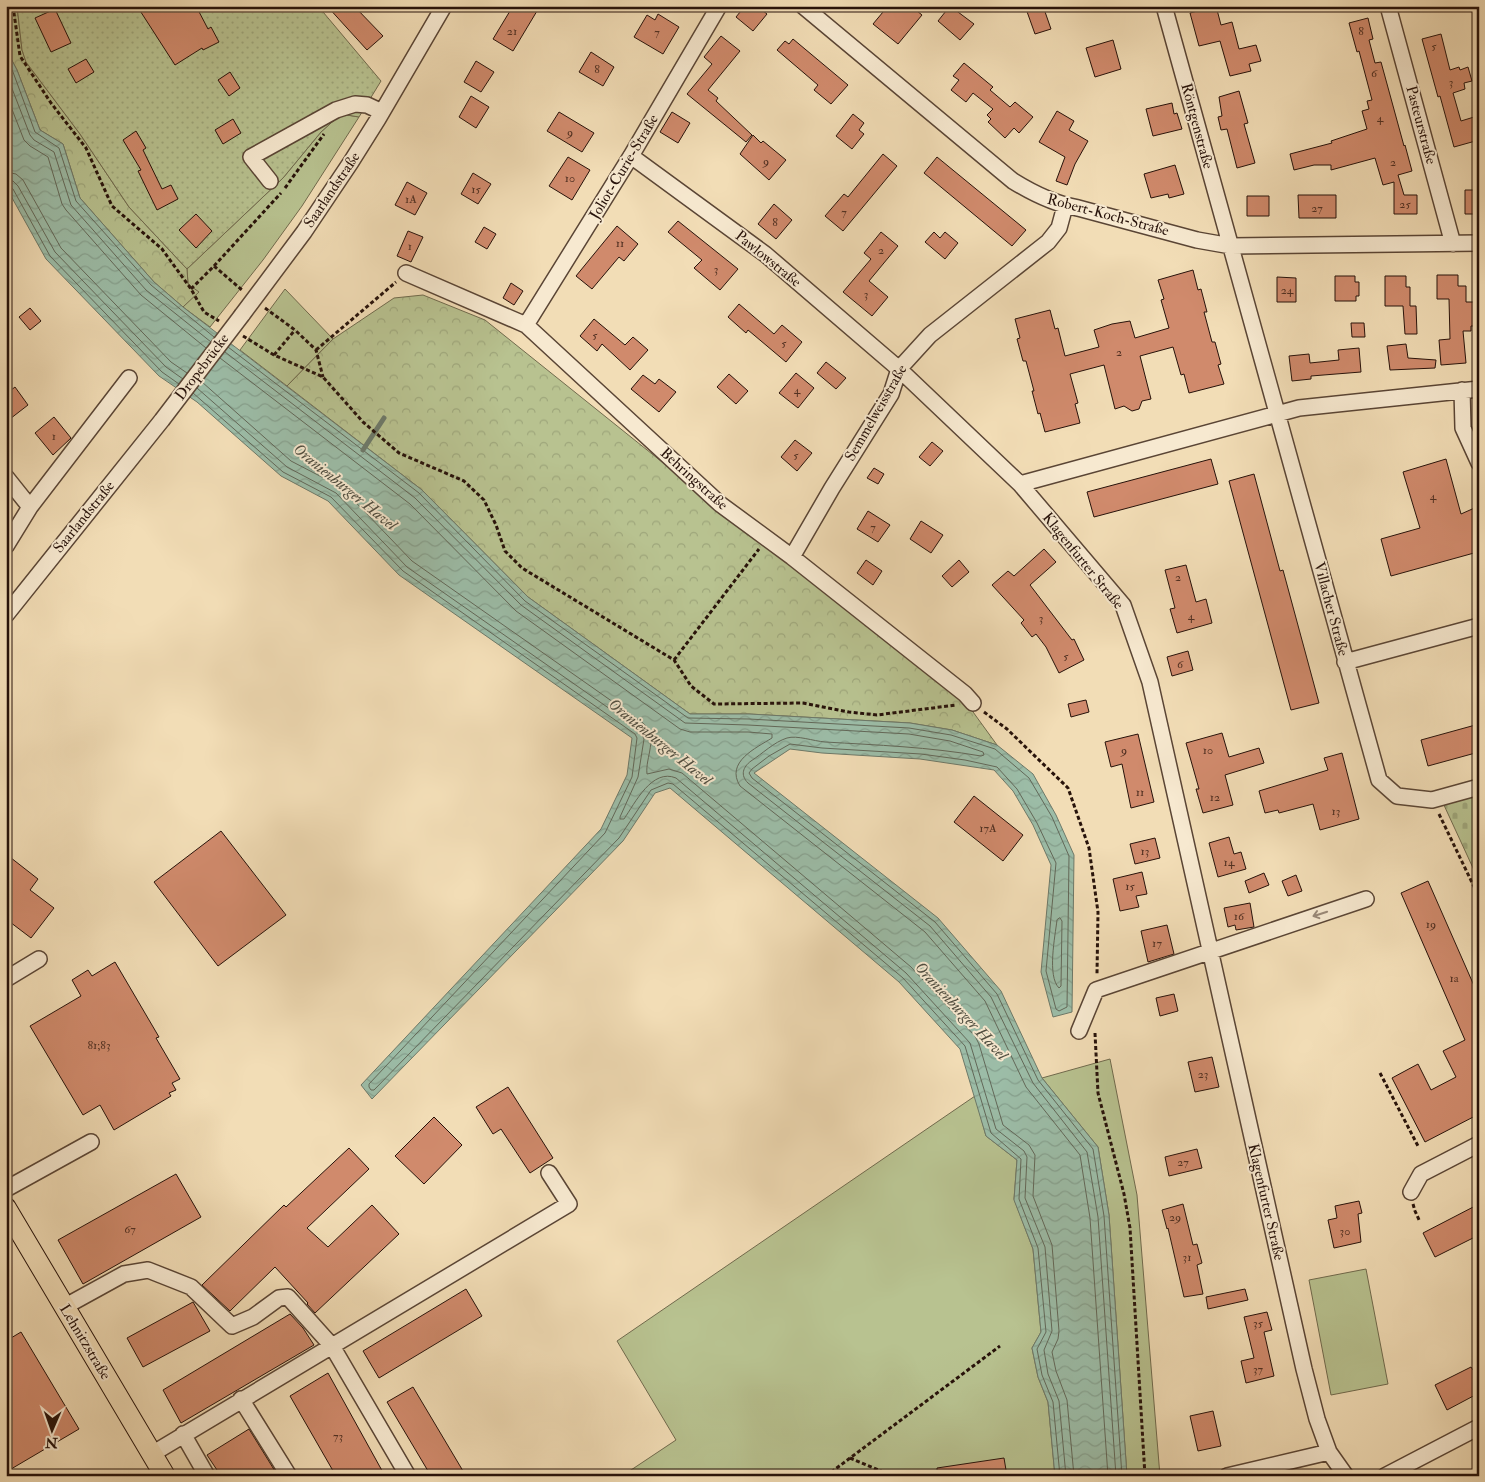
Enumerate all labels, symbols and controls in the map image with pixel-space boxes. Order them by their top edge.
house number: 21 [507,24,517,39]
house number: 8 [1358,24,1364,39]
house number: 7 [654,25,660,40]
house number: 5 [1431,39,1437,54]
house number: 8 [594,62,600,77]
house number: 6 [1371,66,1378,81]
house number: 3 [1449,75,1453,90]
street label: Röntgenstraße [1176,81,1218,171]
street label: Pasteurstraße [1401,84,1441,166]
street label: Joliot-Curie-Straße [585,111,664,224]
house number: 4 [1377,111,1384,126]
house number: 9 [566,125,573,140]
street label: Saarlandstraße [300,148,364,232]
house number: 9 [762,154,769,169]
house number: 2 [1390,155,1396,170]
house number: 10 [565,171,575,186]
house number: 15 [471,182,481,197]
street label: Robert-Koch-Straße [1045,190,1171,240]
house number: 1A [405,192,417,207]
house number: 25 [1399,197,1411,212]
house number: 27 [1311,201,1323,216]
house number: 7 [841,205,847,220]
house number: 8 [772,215,778,230]
street label: Pawlowstraße [731,226,805,292]
house number: 11 [616,236,624,251]
house number: 1 [408,239,412,254]
house number: 2 [878,243,884,258]
house number: 3 [714,262,718,277]
house number: 24 [1281,283,1294,298]
house number: 3 [864,287,868,302]
house number: 5 [592,328,598,343]
street label: Dropebrücke [171,330,234,405]
house number: 5 [781,336,787,351]
house number: 2 [1116,345,1122,360]
street label: Semmelweisstraße [841,361,911,465]
house number: 4 [794,383,801,398]
house number: 1 [52,429,56,444]
water label: Oranienburger Havel [289,439,402,536]
street label: Behringstraße [656,444,732,514]
house number: 5 [793,448,799,463]
street label: Saarlandstraße [49,477,119,557]
house number: 4 [1430,489,1437,504]
street label: Klagenfurter Straße [1038,509,1128,613]
house number: 7 [870,520,876,535]
street label: Villacher Straße [1309,560,1353,658]
house number: 2 [1175,570,1181,585]
house number: 4 [1188,609,1195,624]
house number: 3 [1039,611,1043,626]
house number: 5 [1063,649,1069,664]
house number: 6 [1177,657,1184,672]
water label: Oranienburger Havel [604,694,717,791]
house number: 9 [1120,743,1127,758]
house number: 10 [1203,743,1213,758]
house number: 11 [1136,785,1144,800]
house number: 12 [1210,790,1220,805]
house number: 13 [1332,804,1340,819]
house number: 17A [979,821,997,836]
house number: 13 [1141,844,1149,859]
house number: 14 [1224,855,1235,870]
house number: 15 [1125,879,1135,894]
house number: 16 [1234,909,1245,924]
one-way arrow [1312,910,1328,920]
house number: 19 [1426,917,1436,932]
house number: 17 [1152,936,1162,951]
water label: Oranienburger Havel [910,958,1013,1065]
house number: 1a [1449,971,1460,986]
house number: 81;83 [87,1038,111,1053]
house number: 23 [1198,1067,1208,1082]
street label: Klagenfurter Straße [1243,1142,1289,1262]
house number: 27 [1177,1155,1189,1170]
house number: 29 [1169,1210,1181,1225]
house number: 67 [124,1222,136,1237]
house number: 30 [1340,1224,1350,1239]
house number: 31 [1183,1250,1191,1265]
street label: Lehnitzstraße [55,1301,115,1383]
house number: 35 [1253,1316,1264,1331]
house number: 37 [1253,1362,1264,1377]
north arrow [28,1404,78,1454]
house number: 73 [333,1429,343,1444]
text: N [45,1434,59,1451]

